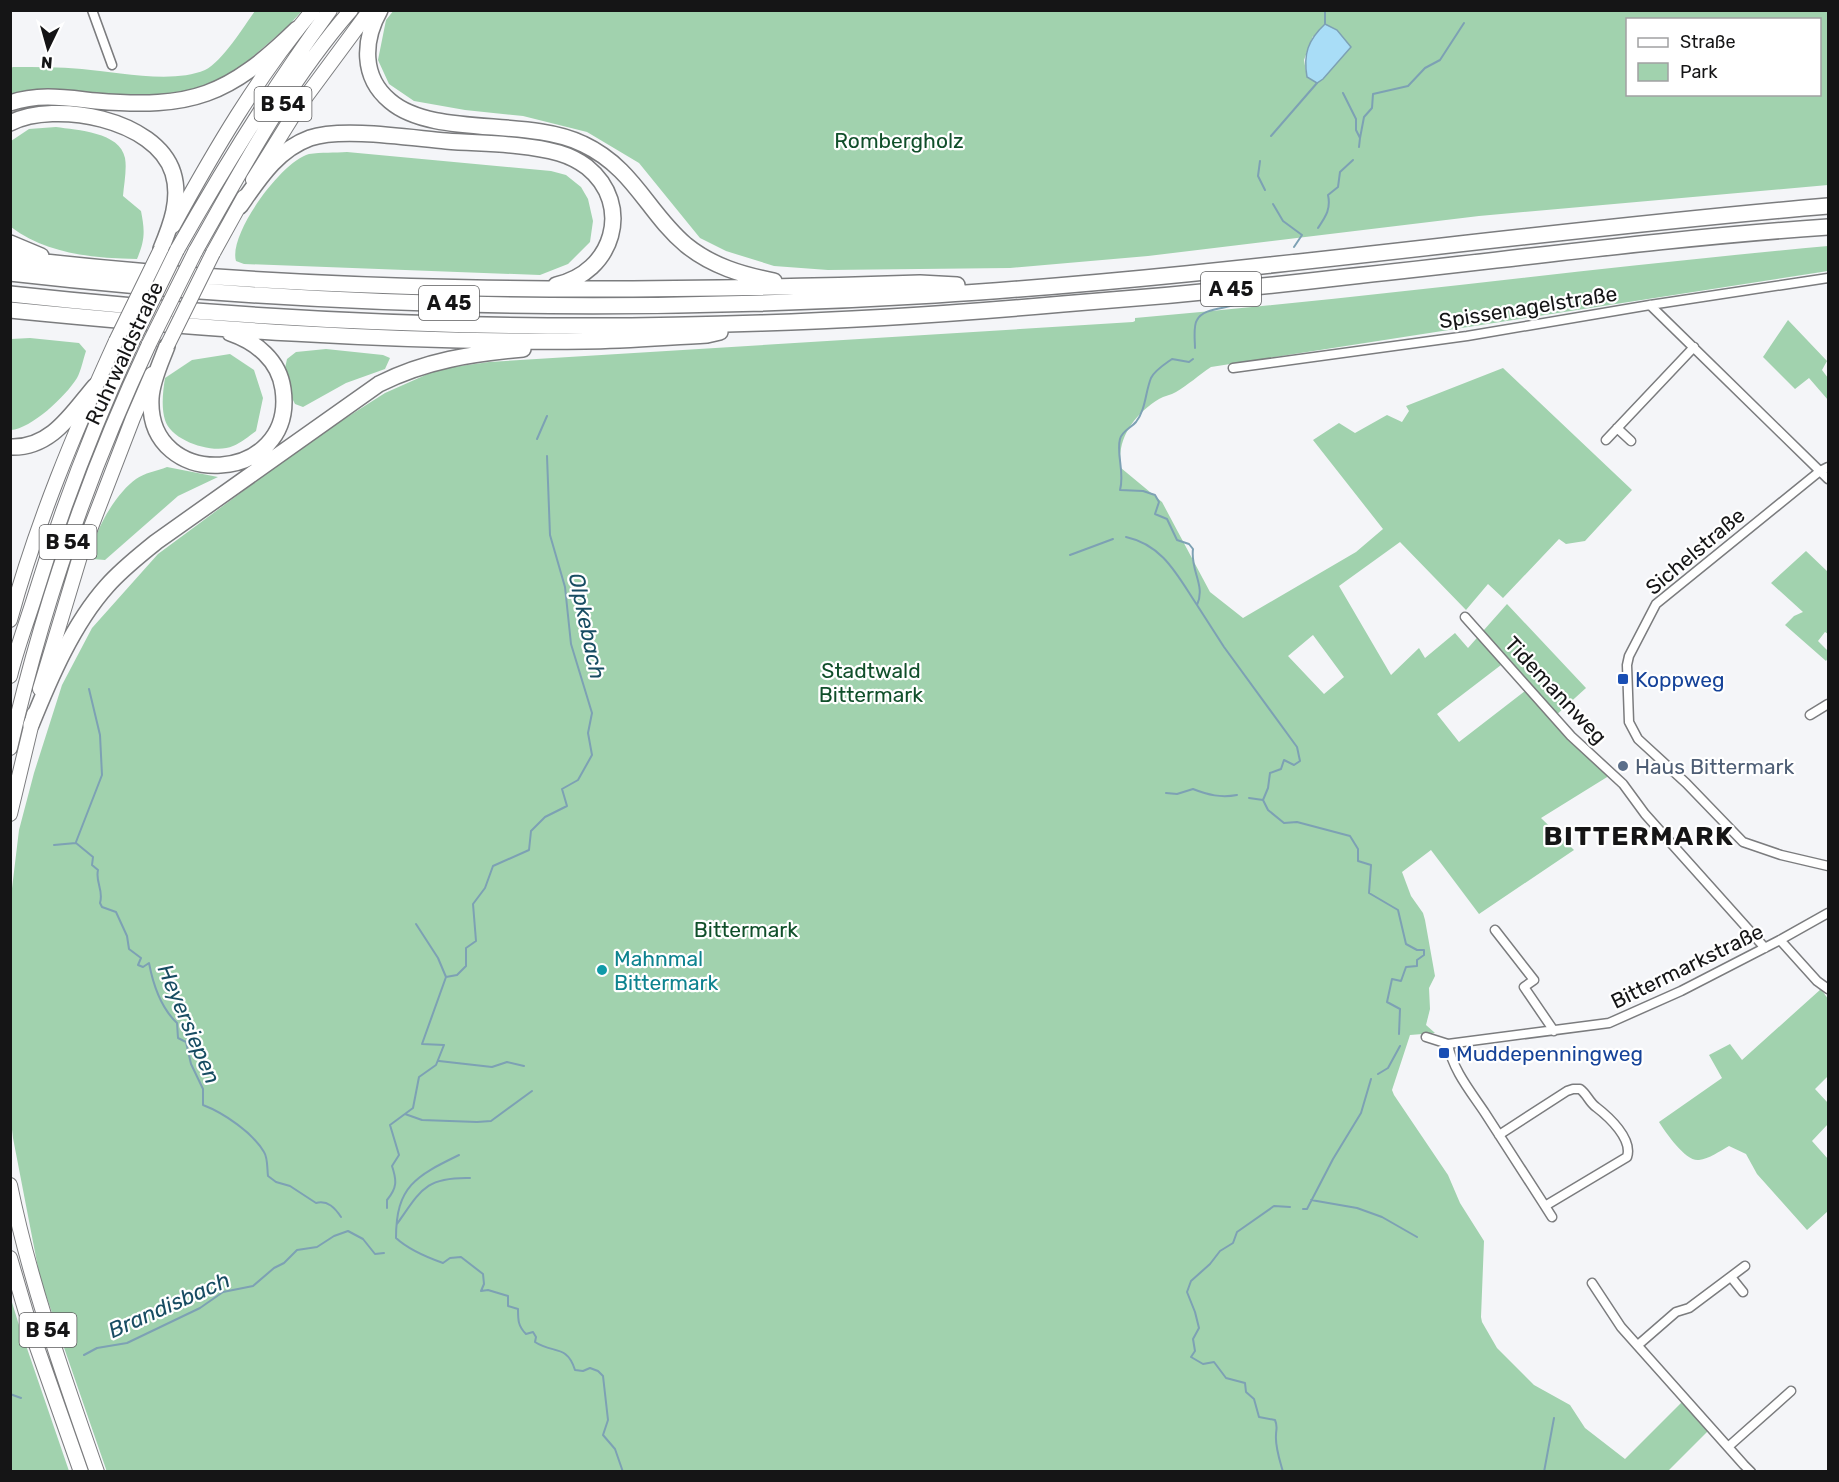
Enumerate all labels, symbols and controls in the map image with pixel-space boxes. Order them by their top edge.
north arrow [18,18,78,78]
legend [1626,18,1821,96]
text: Straße [1680,31,1736,53]
text: N [40,52,53,72]
text: Park [1680,61,1718,83]
road number: B 54 [254,87,312,121]
park label: Rombergholz [834,128,964,153]
road number: A 45 [1201,272,1261,306]
street label: Ruhrwaldstraße [80,277,168,429]
street label: Spissenagelstraße [1437,281,1619,333]
road number: A 45 [419,286,479,320]
street label: Sichelstraße [1640,502,1750,600]
road number: B 54 [40,525,97,559]
water label: Olpkebach [563,570,611,682]
street label: Tidemannweg [1500,631,1612,749]
park label: Stadtwald Bittermark [819,658,923,707]
place label: Koppweg [1635,667,1725,692]
marker: Koppweg [1616,672,1630,686]
place label: Haus Bittermark [1635,754,1795,779]
marker: Haus Bittermark [1616,759,1630,773]
district label: BITTERMARK [1544,820,1734,852]
park label: Bittermark [694,917,798,942]
street label: Bittermarkstraße [1607,918,1767,1014]
place label: Mahnmal Bittermark [614,946,719,995]
water label: Heyersiepen [152,960,226,1088]
marker: Mahnmal Bittermark [595,963,609,977]
place label: Muddepenningweg [1456,1041,1643,1066]
marker: Muddepenningweg [1437,1046,1451,1060]
water label: Brandisbach [104,1266,234,1344]
road number: B 54 [20,1313,76,1347]

